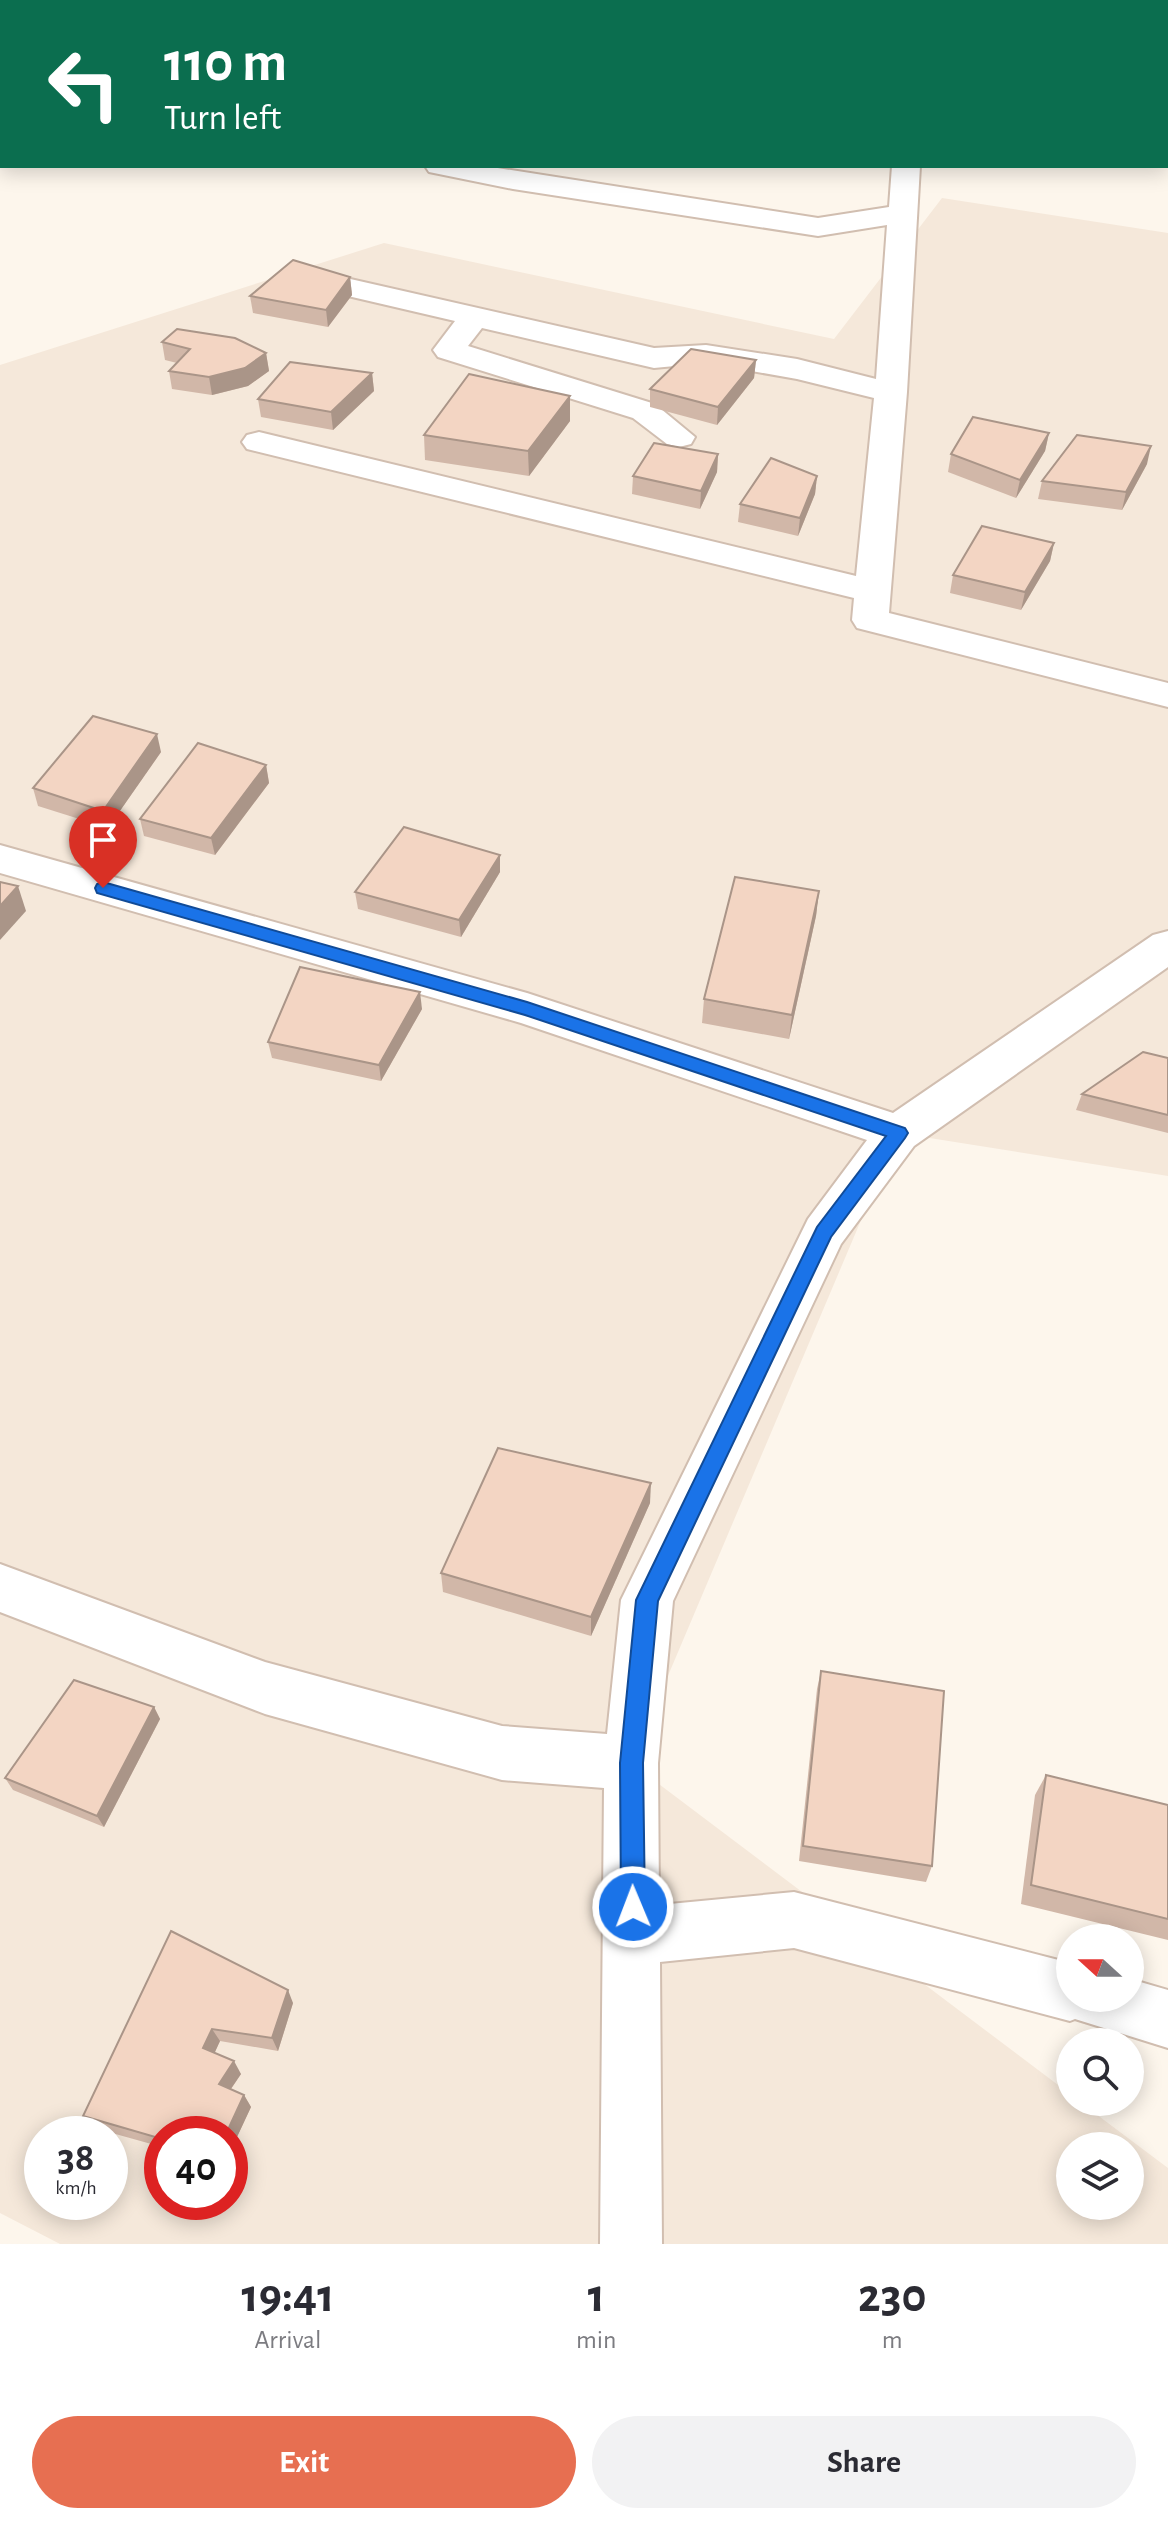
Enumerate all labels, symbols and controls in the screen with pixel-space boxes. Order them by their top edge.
icon: left [32,32,136,136]
text: 110 m [164,35,287,91]
text: Turn left [164,100,281,136]
pin [69,806,137,888]
icon: arrive [81,818,125,862]
position arrow [591,1865,675,1949]
north arrow [1056,1924,1144,2012]
map controls [1056,1924,1144,2220]
button: search [1056,2028,1144,2116]
speed limit sign: 40 [144,2116,248,2220]
button: layers [1056,2132,1144,2220]
text: 38 [58,2138,94,2178]
text: km/h [55,2178,97,2198]
text: 19:41 [242,2273,334,2321]
text: 1 [588,2273,605,2321]
text: 230 [858,2273,926,2321]
text: Arrival [255,2327,321,2353]
text: min [576,2327,617,2353]
text: m [882,2327,903,2353]
button: Exit [32,2416,576,2508]
button: Share [592,2416,1136,2508]

